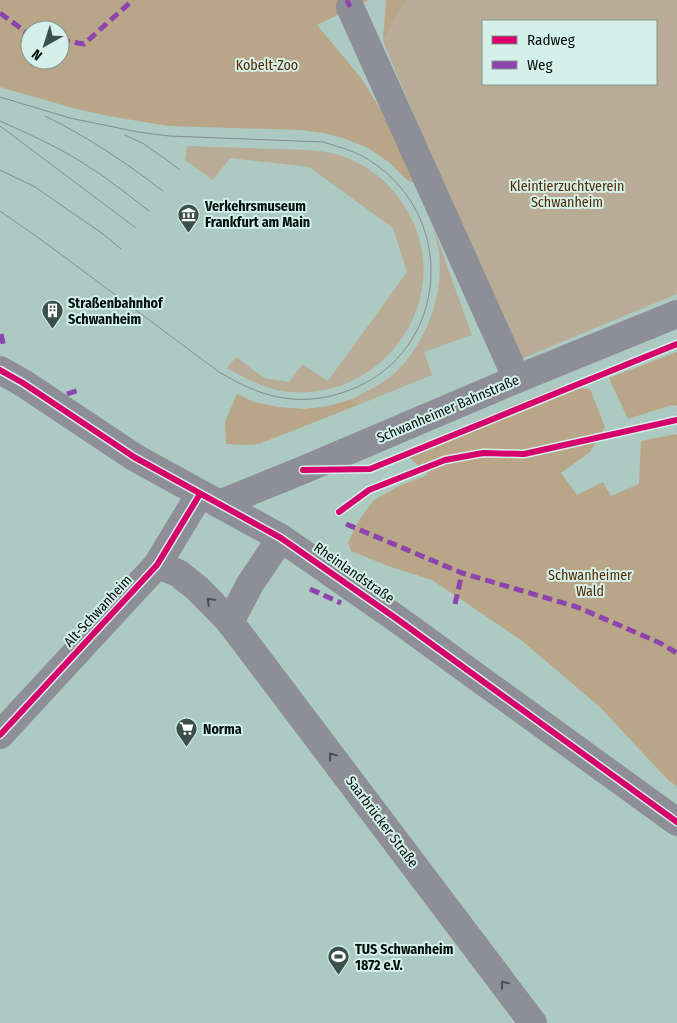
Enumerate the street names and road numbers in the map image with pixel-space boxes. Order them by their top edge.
street label: Schwanheimer Bahnstraße [374,371,522,447]
street label: Rheinlandstraße [310,539,398,607]
street label: Alt-Schwanheim [60,572,136,650]
street label: Saarbrücker Straße [342,773,422,871]

